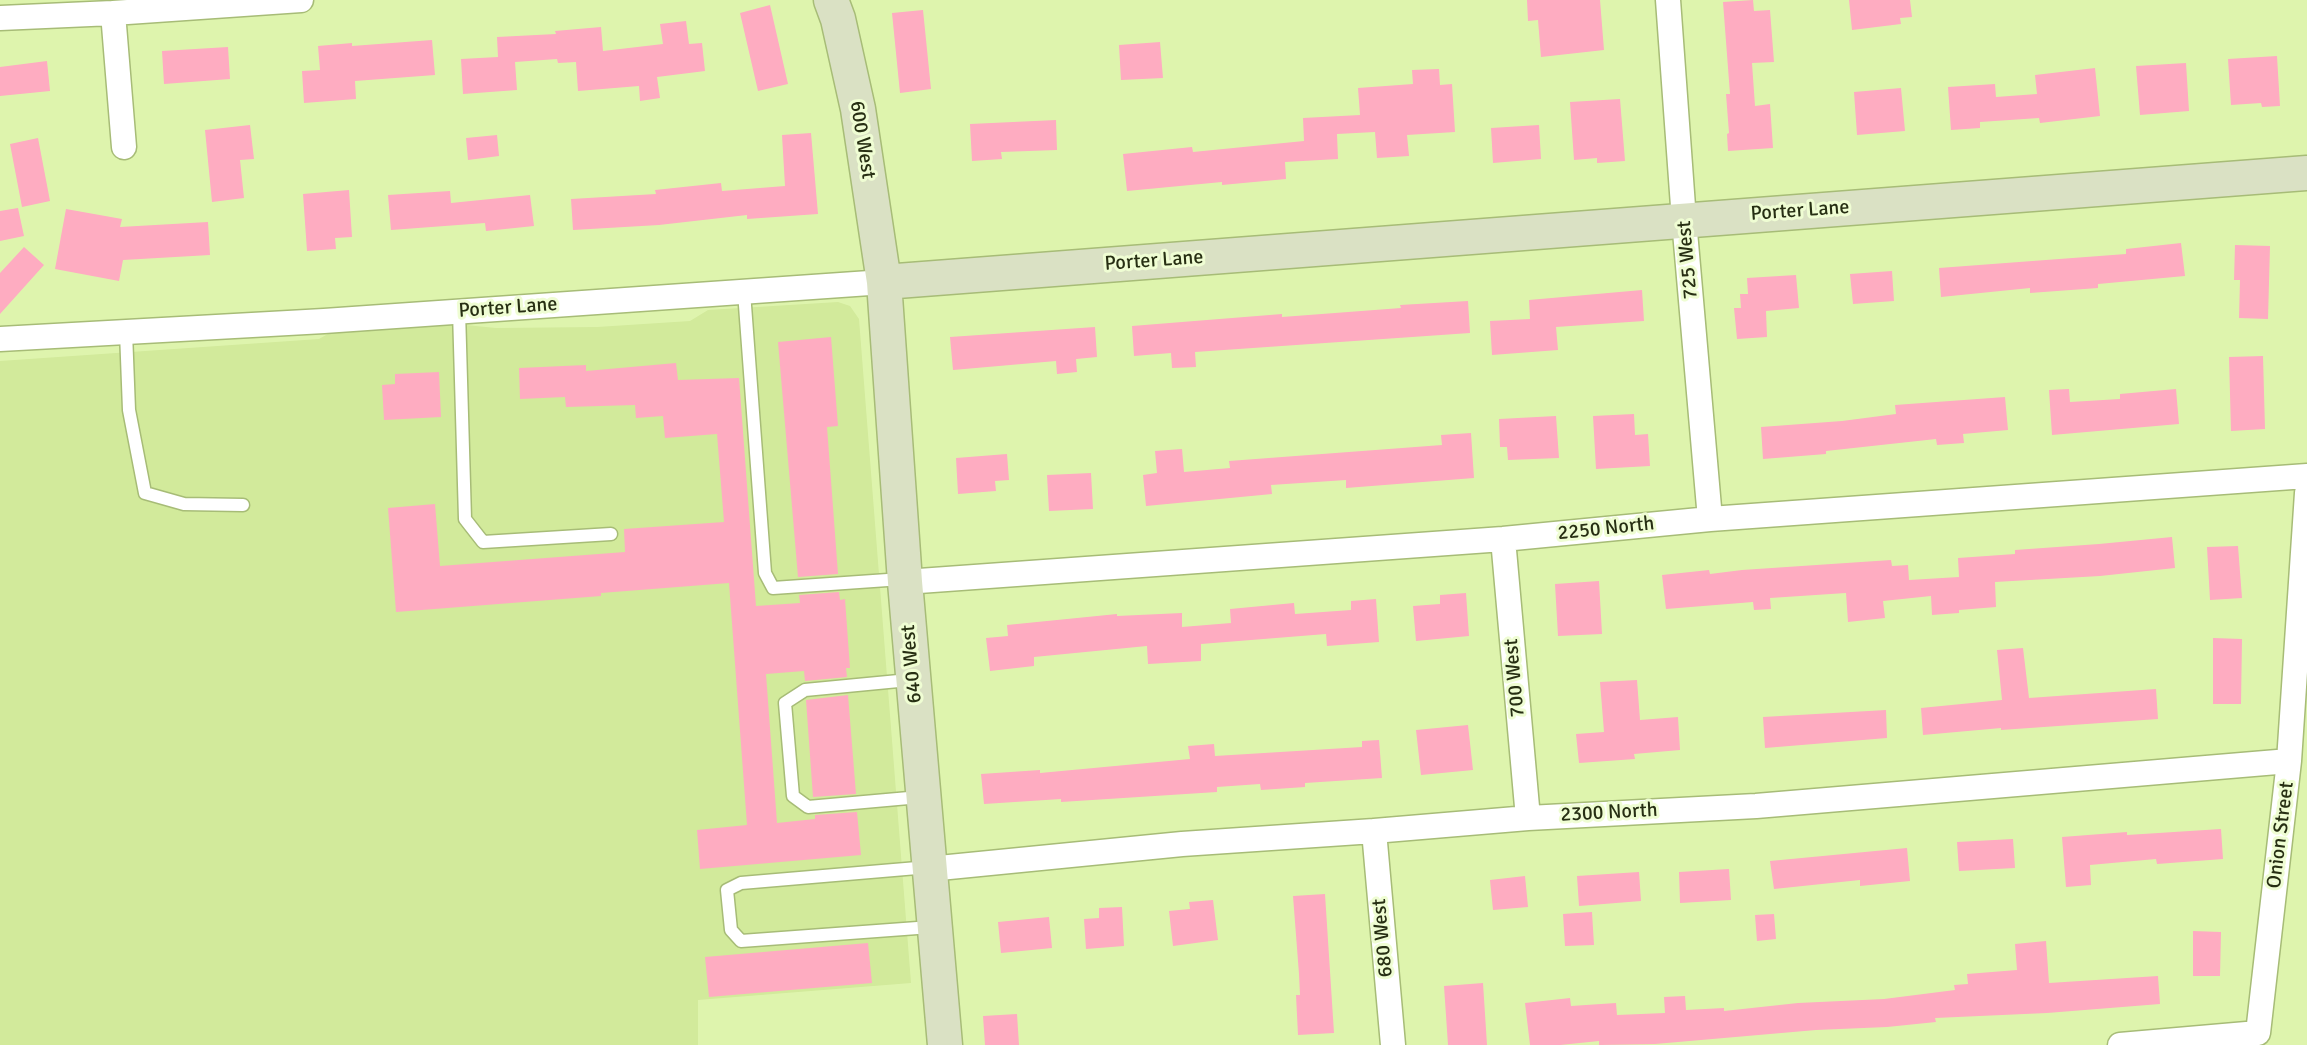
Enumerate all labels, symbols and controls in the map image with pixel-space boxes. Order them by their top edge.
street label: 600 West [844,99,880,181]
street label: Porter Lane [1750,196,1850,226]
street label: 725 West [1673,220,1703,300]
street label: Porter Lane [1104,246,1204,276]
street label: Porter Lane [458,293,558,323]
street label: 2250 North [1556,512,1656,546]
street label: 640 West [897,624,927,704]
street label: 700 West [1500,638,1530,718]
street label: Onion Street [2263,780,2299,890]
street label: 2300 North [1560,798,1658,828]
street label: 680 West [1368,898,1398,978]

